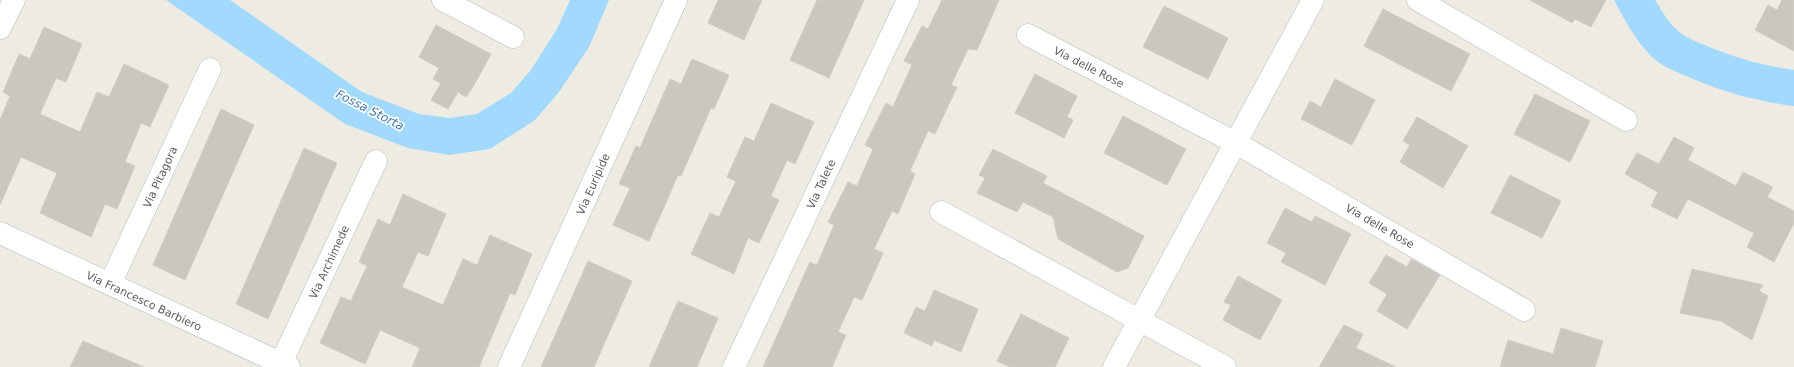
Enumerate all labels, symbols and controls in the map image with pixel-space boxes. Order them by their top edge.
street label: Via delle Rose [1051,44,1126,91]
water label: Fossa Storta [334,87,406,133]
street label: Via Pitagora [141,145,180,210]
street label: Via Euripide [574,151,613,217]
street label: Via Talete [804,157,839,211]
street label: Via delle Rose [1343,202,1417,251]
street label: Via Archimede [307,223,352,301]
street label: Via Francesco Barbiero [84,269,204,334]

